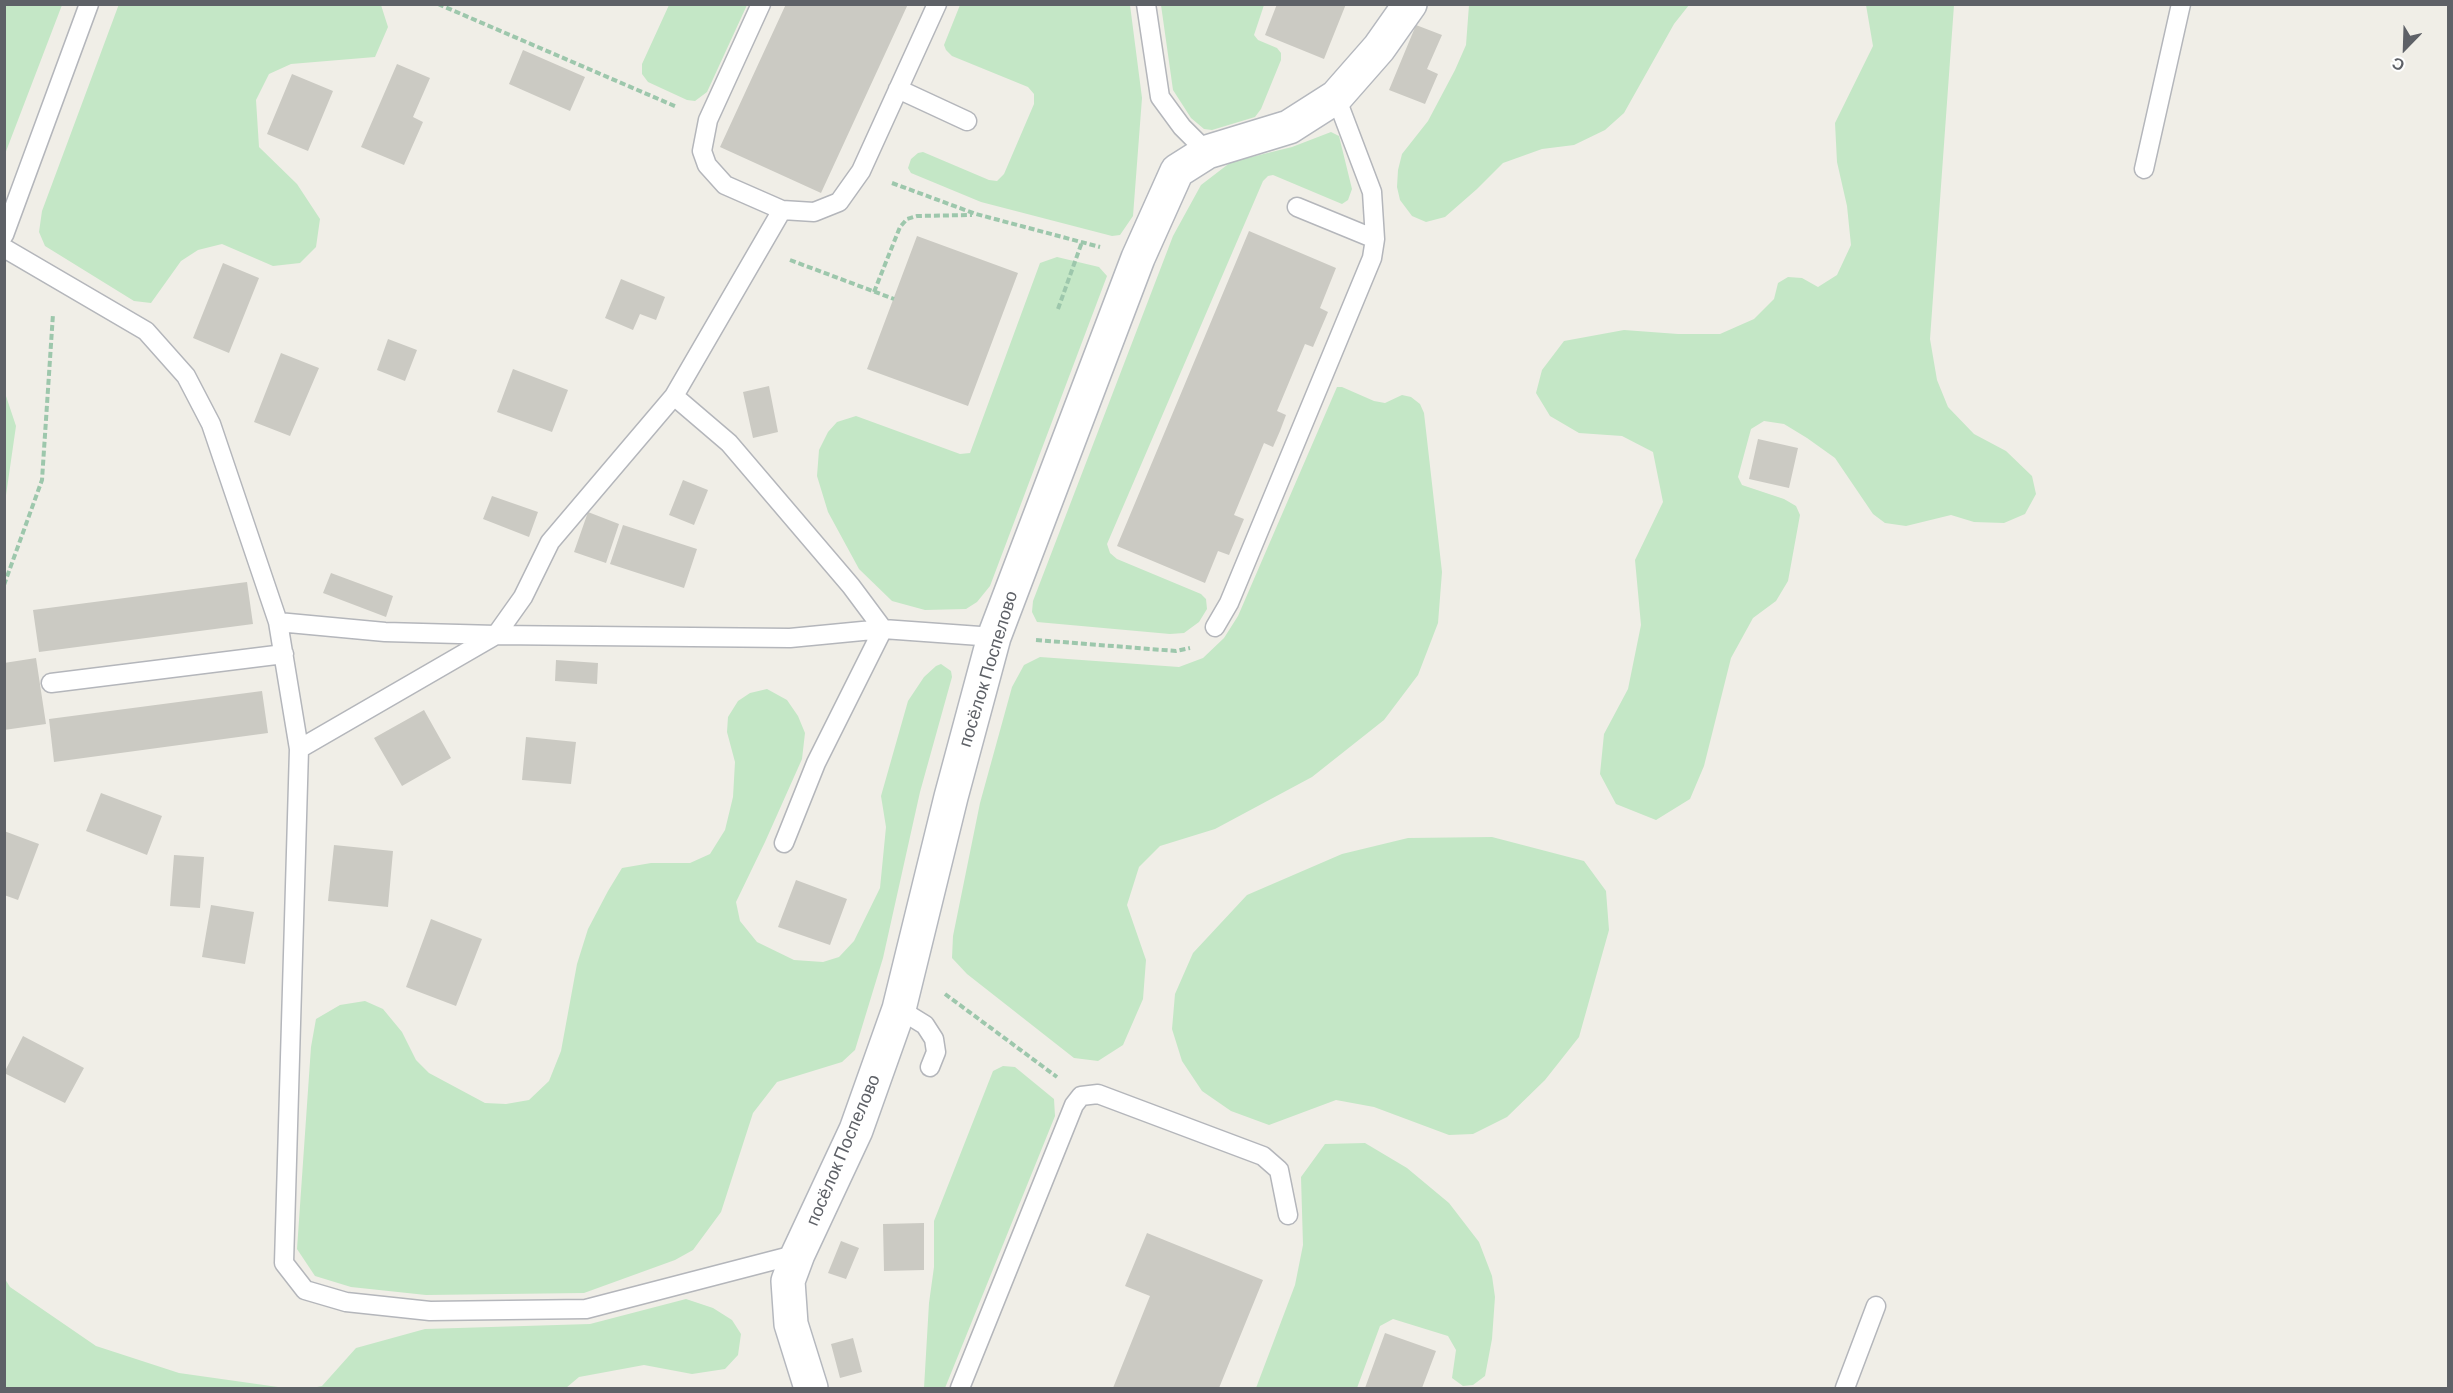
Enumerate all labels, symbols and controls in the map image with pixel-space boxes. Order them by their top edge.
north arrow [2375,18,2435,78]
text: С [2389,54,2407,76]
street label: посёлок Поспелово [954,588,1022,750]
street label: посёлок Поспелово [801,1071,885,1229]

